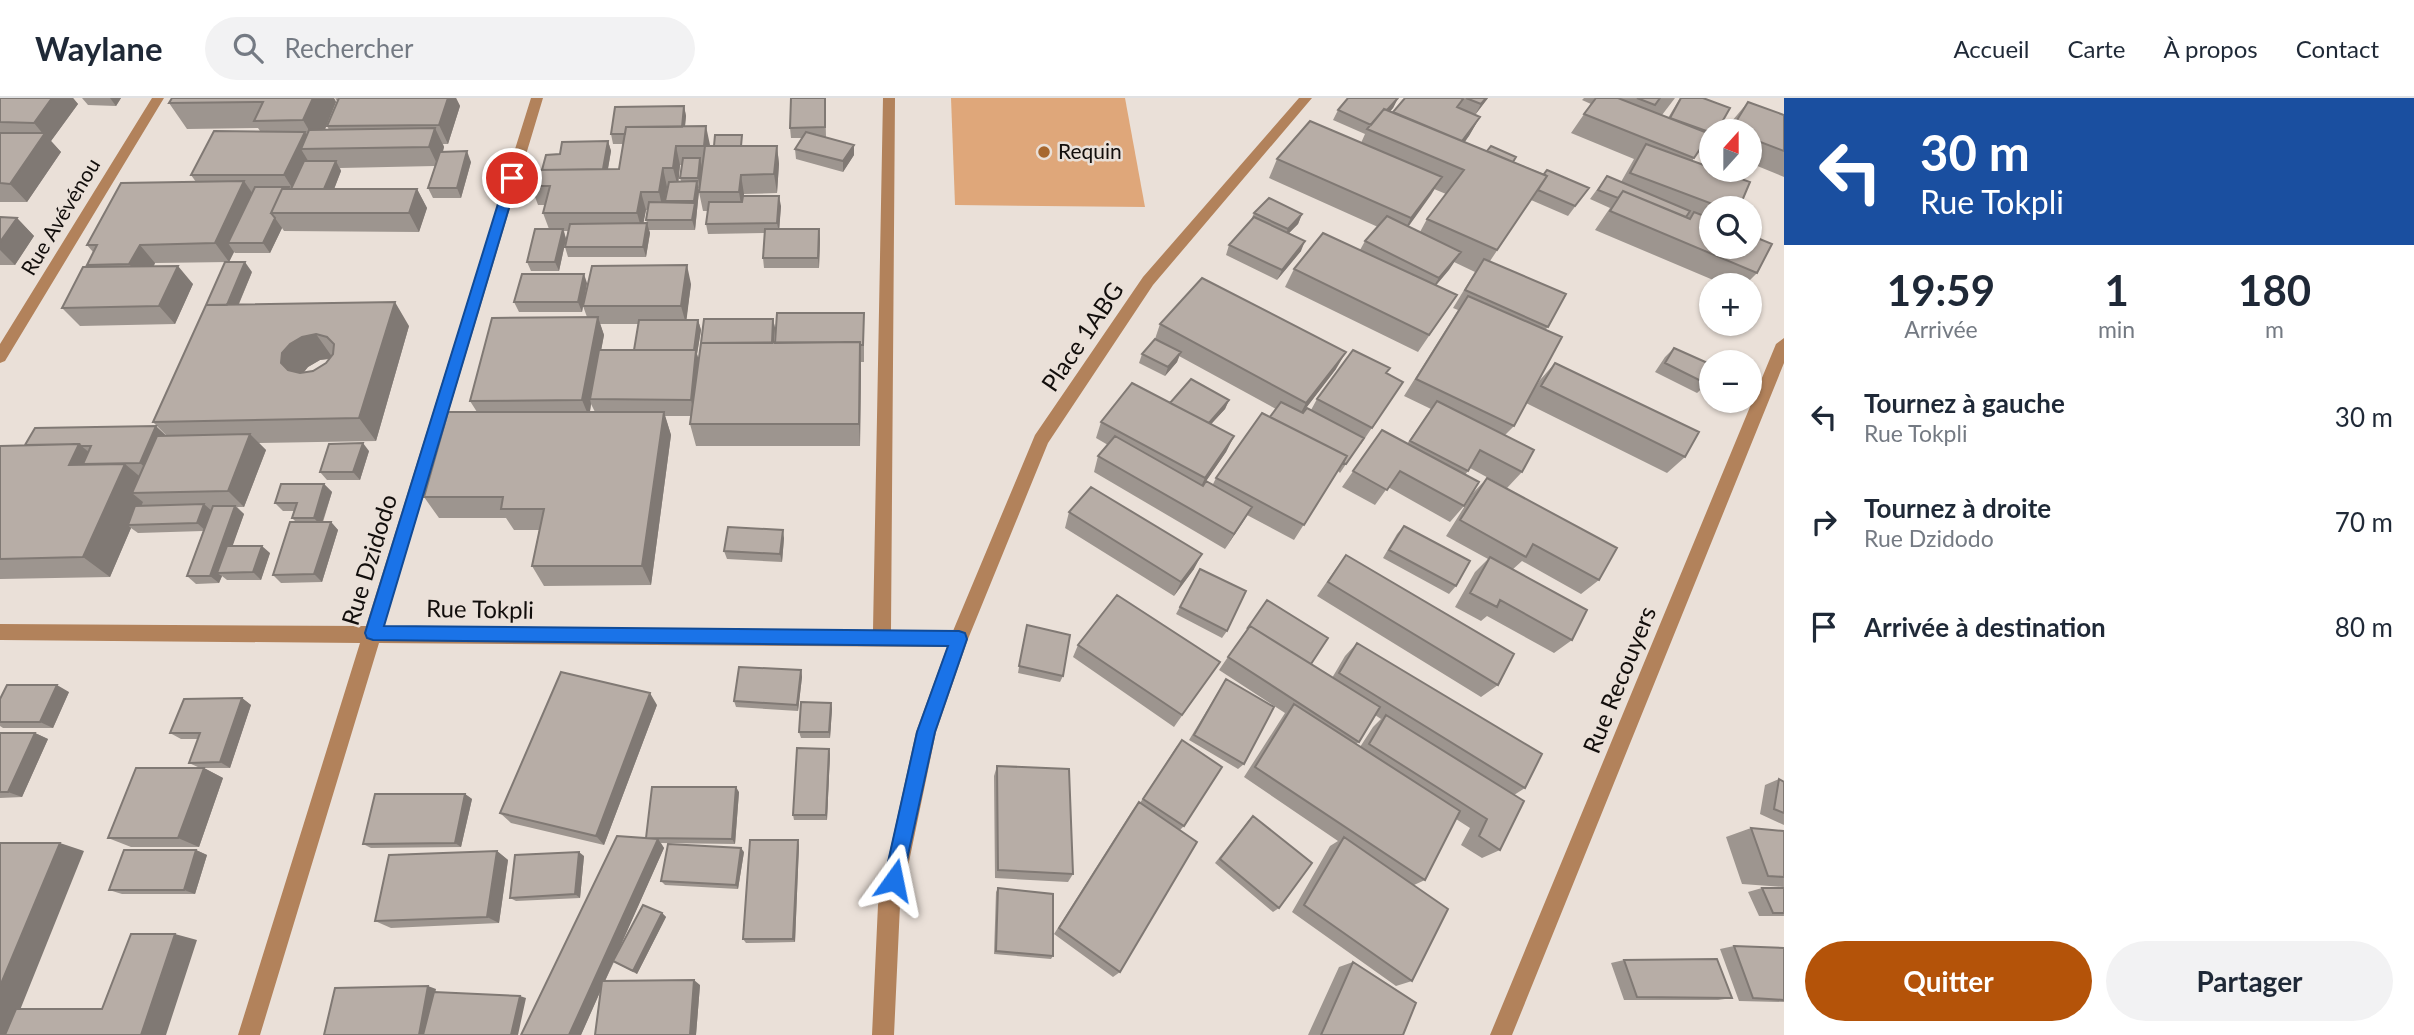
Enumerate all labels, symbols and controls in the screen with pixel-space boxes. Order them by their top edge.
search box [205,17,695,80]
text: Waylane [35,28,163,68]
icon: search [229,29,267,67]
text: Rechercher [285,32,413,64]
text: Accueil [1953,34,2029,63]
text: Carte [2067,34,2125,63]
text: À propos [2163,34,2258,63]
text: Contact [2296,34,2379,63]
north arrow [1699,119,1762,182]
map controls [1699,119,1762,413]
text: 30 m [1920,123,2030,181]
icon: left [1805,126,1896,217]
place label: Requin [1058,138,1122,163]
marker: Requin [1036,144,1052,160]
pin [482,148,542,208]
street label: Rue Avévénou [15,153,104,279]
icon: arrive [493,159,531,197]
text: Rue Tokpli [1920,182,2064,221]
button: search [1699,196,1762,259]
text: 19:59 [1887,265,1995,315]
text: 1 [2104,265,2129,315]
text: 180 [2238,265,2311,315]
button: + [1699,273,1762,336]
street label: Place 1ABG [1035,276,1129,396]
text: Arrivée [1904,315,1978,343]
text: min [2098,315,2135,343]
text: m [2265,315,2284,343]
button: − [1699,350,1762,413]
text: Tournez à gauche [1864,387,2065,419]
icon: left [1805,398,1843,436]
text: 30 m [2335,401,2393,433]
text: Rue Tokpli [1864,419,1967,447]
street label: Rue Dzidodo [335,491,402,629]
text: Tournez à droite [1864,492,2051,524]
icon: right [1805,503,1843,541]
text: 70 m [2335,506,2393,538]
text: Rue Dzidodo [1864,524,1994,552]
street label: Rue Tokpli [426,593,534,624]
street label: Rue Recouyers [1576,602,1661,757]
icon: arrive [1805,608,1843,646]
text: Arrivée à destination [1864,611,2106,643]
text: 80 m [2335,611,2393,643]
position arrow [857,843,931,917]
button: Quitter [1805,941,2092,1021]
button: Partager [2106,941,2393,1021]

